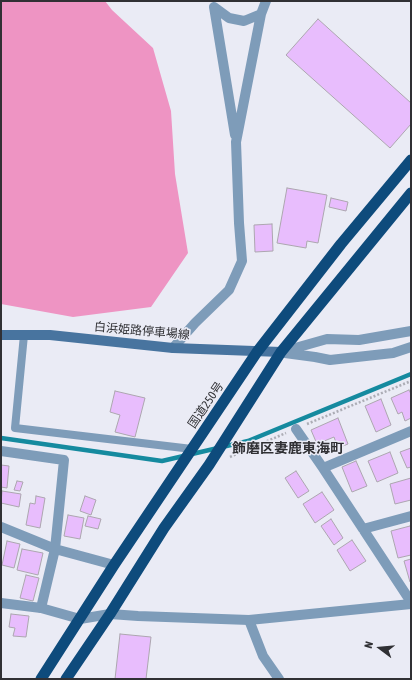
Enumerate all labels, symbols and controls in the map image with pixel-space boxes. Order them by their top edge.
street label: 白浜姫路停車場線 [94,320,190,342]
street label: 国道250号 [185,379,227,431]
district label: 飾磨区妻鹿東海町 [232,441,344,457]
north arrow [360,628,400,668]
text: N [362,640,375,649]

